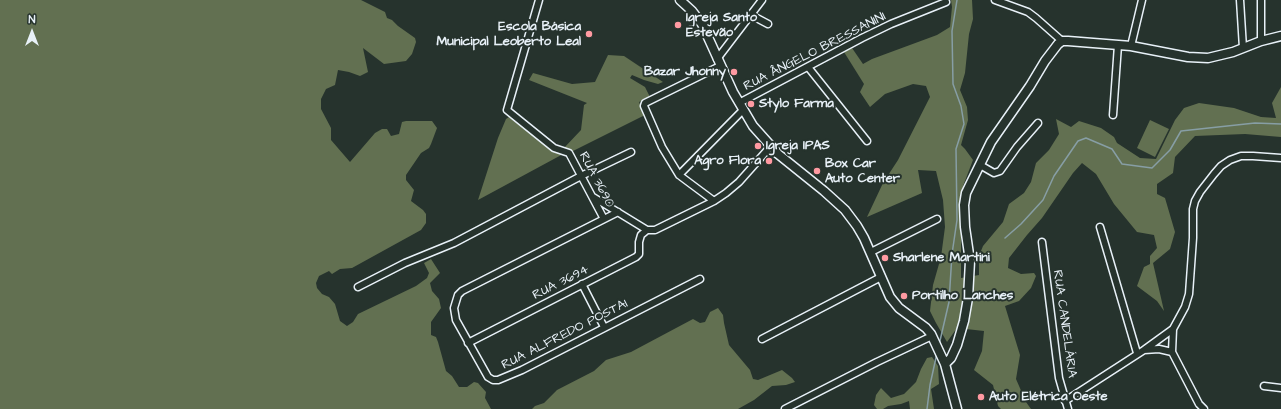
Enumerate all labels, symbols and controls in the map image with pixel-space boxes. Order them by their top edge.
street label: RUA ÂNGELO BRESSANINI [741,9,889,95]
place label: Igreja Santo Estevão [686,10,757,41]
north arrow [12,12,52,52]
text: N [29,12,35,27]
place label: Escola Básica Municipal Leoberto Leal [437,19,581,50]
marker: Igreja Santo Estevão [673,20,683,30]
marker: Escola Básica Municipal Leoberto Leal [584,29,594,39]
place label: Bazar Jhonny [644,64,726,80]
marker: Bazar Jhonny [729,67,739,77]
place label: Stylo Farma [759,96,834,112]
marker: Stylo Farma [746,99,756,109]
place label: Igreja IPAS [766,138,830,154]
marker: Igreja IPAS [753,141,763,151]
street label: RUA 3690 [575,150,617,210]
place label: Agro Flora [694,153,761,169]
marker: Agro Flora [764,156,774,166]
place label: Box Car Auto Center [825,156,900,187]
marker: Box Car Auto Center [812,166,822,176]
place label: Sharlene Martini [893,250,990,266]
marker: Sharlene Martini [880,253,890,263]
street label: RUA 3694 [530,262,592,304]
street label: RUA CANDELÁRIA [1049,269,1079,379]
place label: Portilho Lanches [912,288,1013,304]
marker: Portilho Lanches [899,291,909,301]
street label: RUA ALFREDO POSTAI [499,296,631,374]
place label: Auto Elétrica Oeste [989,389,1107,405]
marker: Auto Elétrica Oeste [976,392,986,402]

